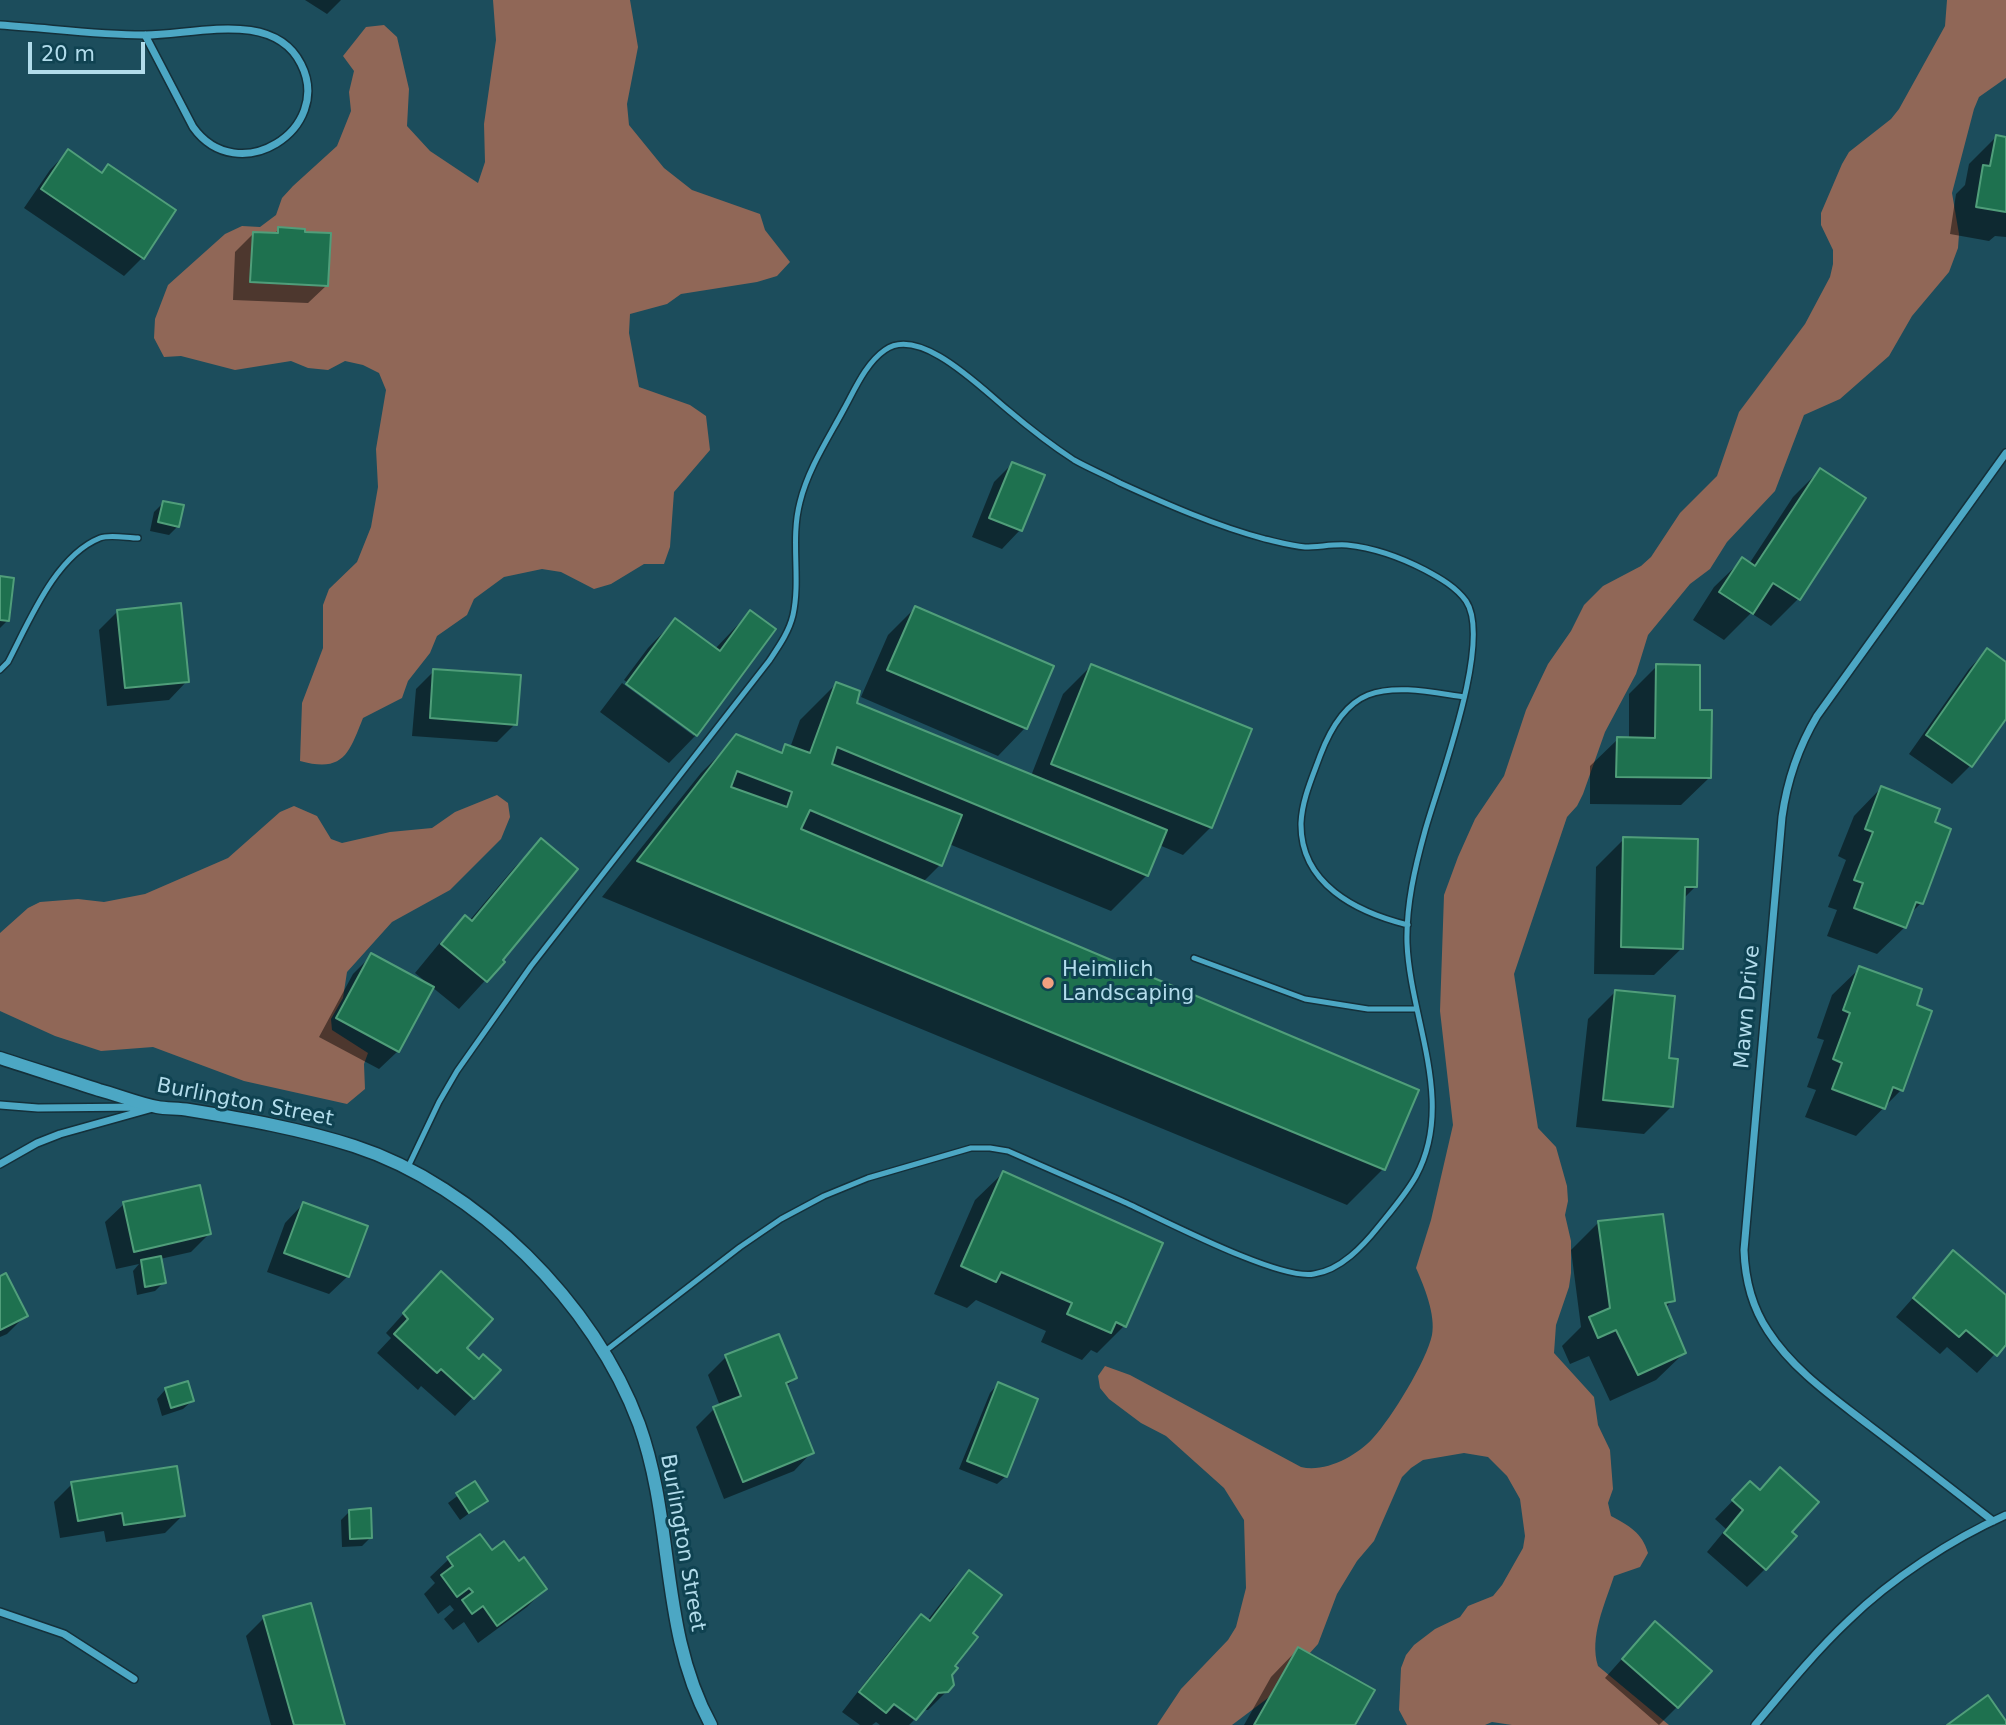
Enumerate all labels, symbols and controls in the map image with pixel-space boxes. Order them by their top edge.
scale bar [32,28,149,72]
text: 20 m [41,42,95,66]
street label: Mawn Drive [1730,944,1766,1070]
place label: Heimlich Landscaping [1062,958,1194,1008]
marker: Heimlich Landscaping [1040,975,1056,991]
street label: Burlington Street [154,1074,336,1132]
street label: Burlington Street [654,1452,710,1634]

